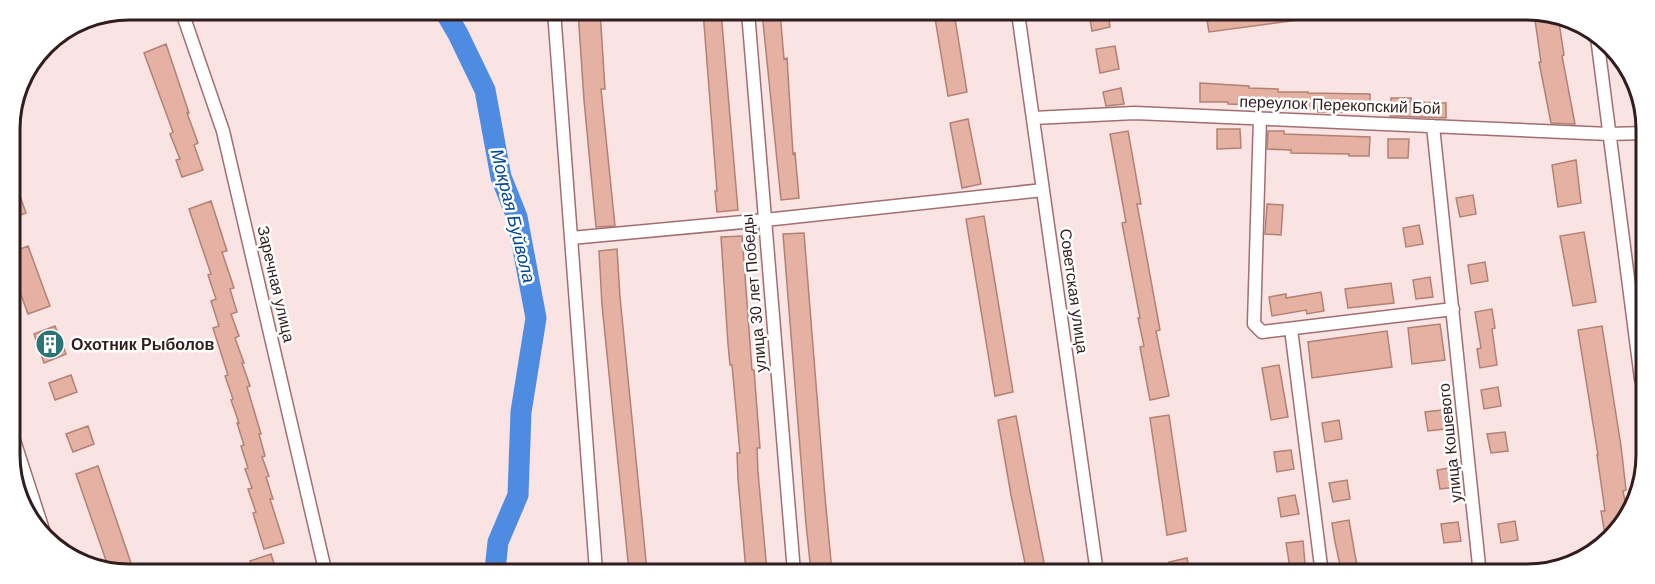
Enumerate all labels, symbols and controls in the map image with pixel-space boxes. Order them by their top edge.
street label: переулок Перекопский Бой [1239,93,1441,117]
water label: Мокрая Буйвола [487,147,539,285]
street label: улица 30 лет Победы [739,213,769,373]
street label: Заречная улица [254,224,298,344]
street label: Советская улица [1057,228,1091,354]
building icon: Охотник Рыболов [34,328,66,360]
place label: Охотник Рыболов [71,336,214,353]
street label: улица Кошевого [1435,382,1465,504]

